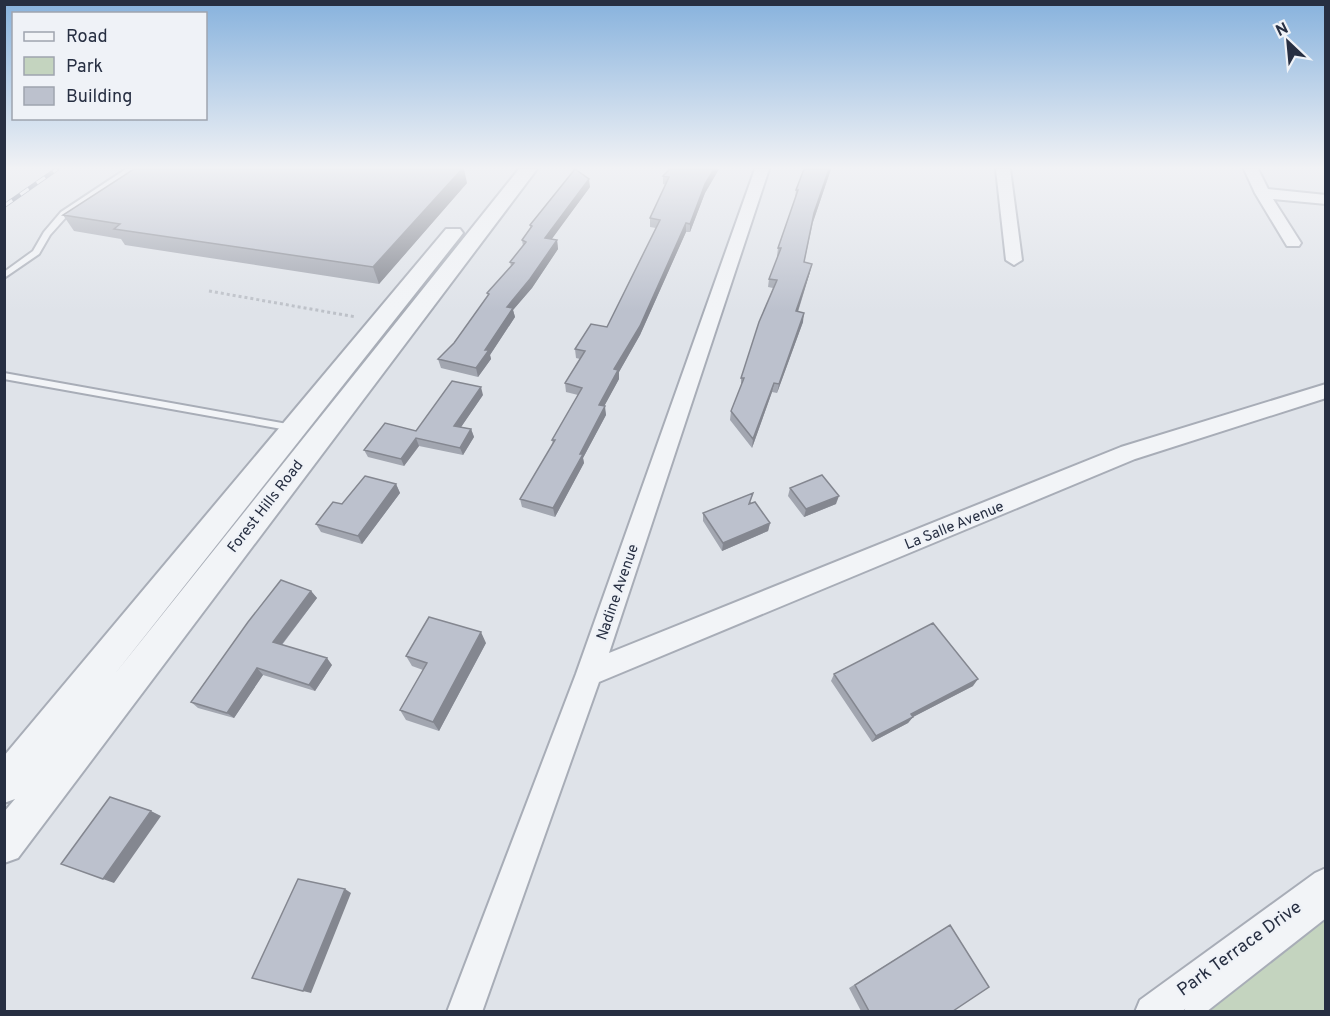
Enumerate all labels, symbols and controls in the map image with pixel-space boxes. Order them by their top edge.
legend [12,12,207,120]
north arrow [1258,12,1318,72]
text: N [1273,19,1292,42]
text: Road [66,26,108,49]
text: Park [66,56,103,79]
text: Building [66,86,132,109]
street label: Forest Hills Road [224,457,308,557]
street label: La Salle Avenue [902,498,1007,555]
street label: Nadine Avenue [593,542,644,643]
street label: Park Terrace Drive [1173,896,1307,1002]

